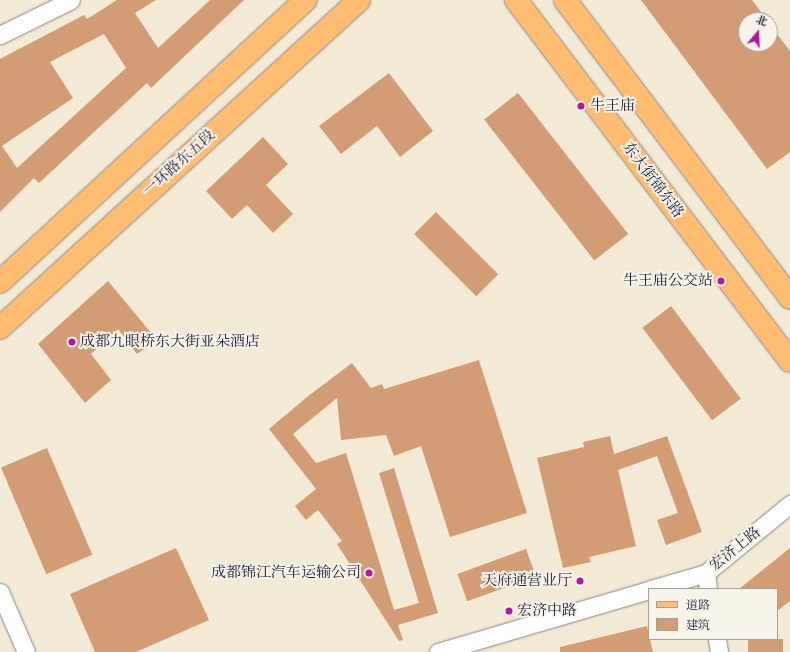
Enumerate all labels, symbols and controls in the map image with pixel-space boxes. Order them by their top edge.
north arrow [738,12,778,52]
text: 北 [754,13,769,29]
place label: 牛王庙 [590,97,635,115]
marker: 牛王庙 [575,100,587,112]
street label: 一环路东五段 [140,126,218,200]
street label: 东大街锦东路 [619,139,687,221]
place label: 牛王庙公交站 [623,272,713,290]
marker: 牛王庙公交站 [716,276,726,286]
place label: 成都九眼桥东大街亚朵酒店 [80,333,260,351]
marker: 成都九眼桥东大街亚朵酒店 [67,337,77,347]
street label: 宏济上路 [706,523,764,575]
place label: 成都锦江汽车运输公司 [211,564,361,582]
marker: 成都锦江汽车运输公司 [364,568,374,578]
place label: 天府通营业厅 [482,572,572,590]
marker: 天府通营业厅 [575,576,585,586]
legend [648,588,778,640]
text: 道路 [686,598,710,613]
place label: 宏济中路 [517,602,577,620]
marker: 宏济中路 [504,606,514,616]
text: 建筑 [686,618,710,633]

